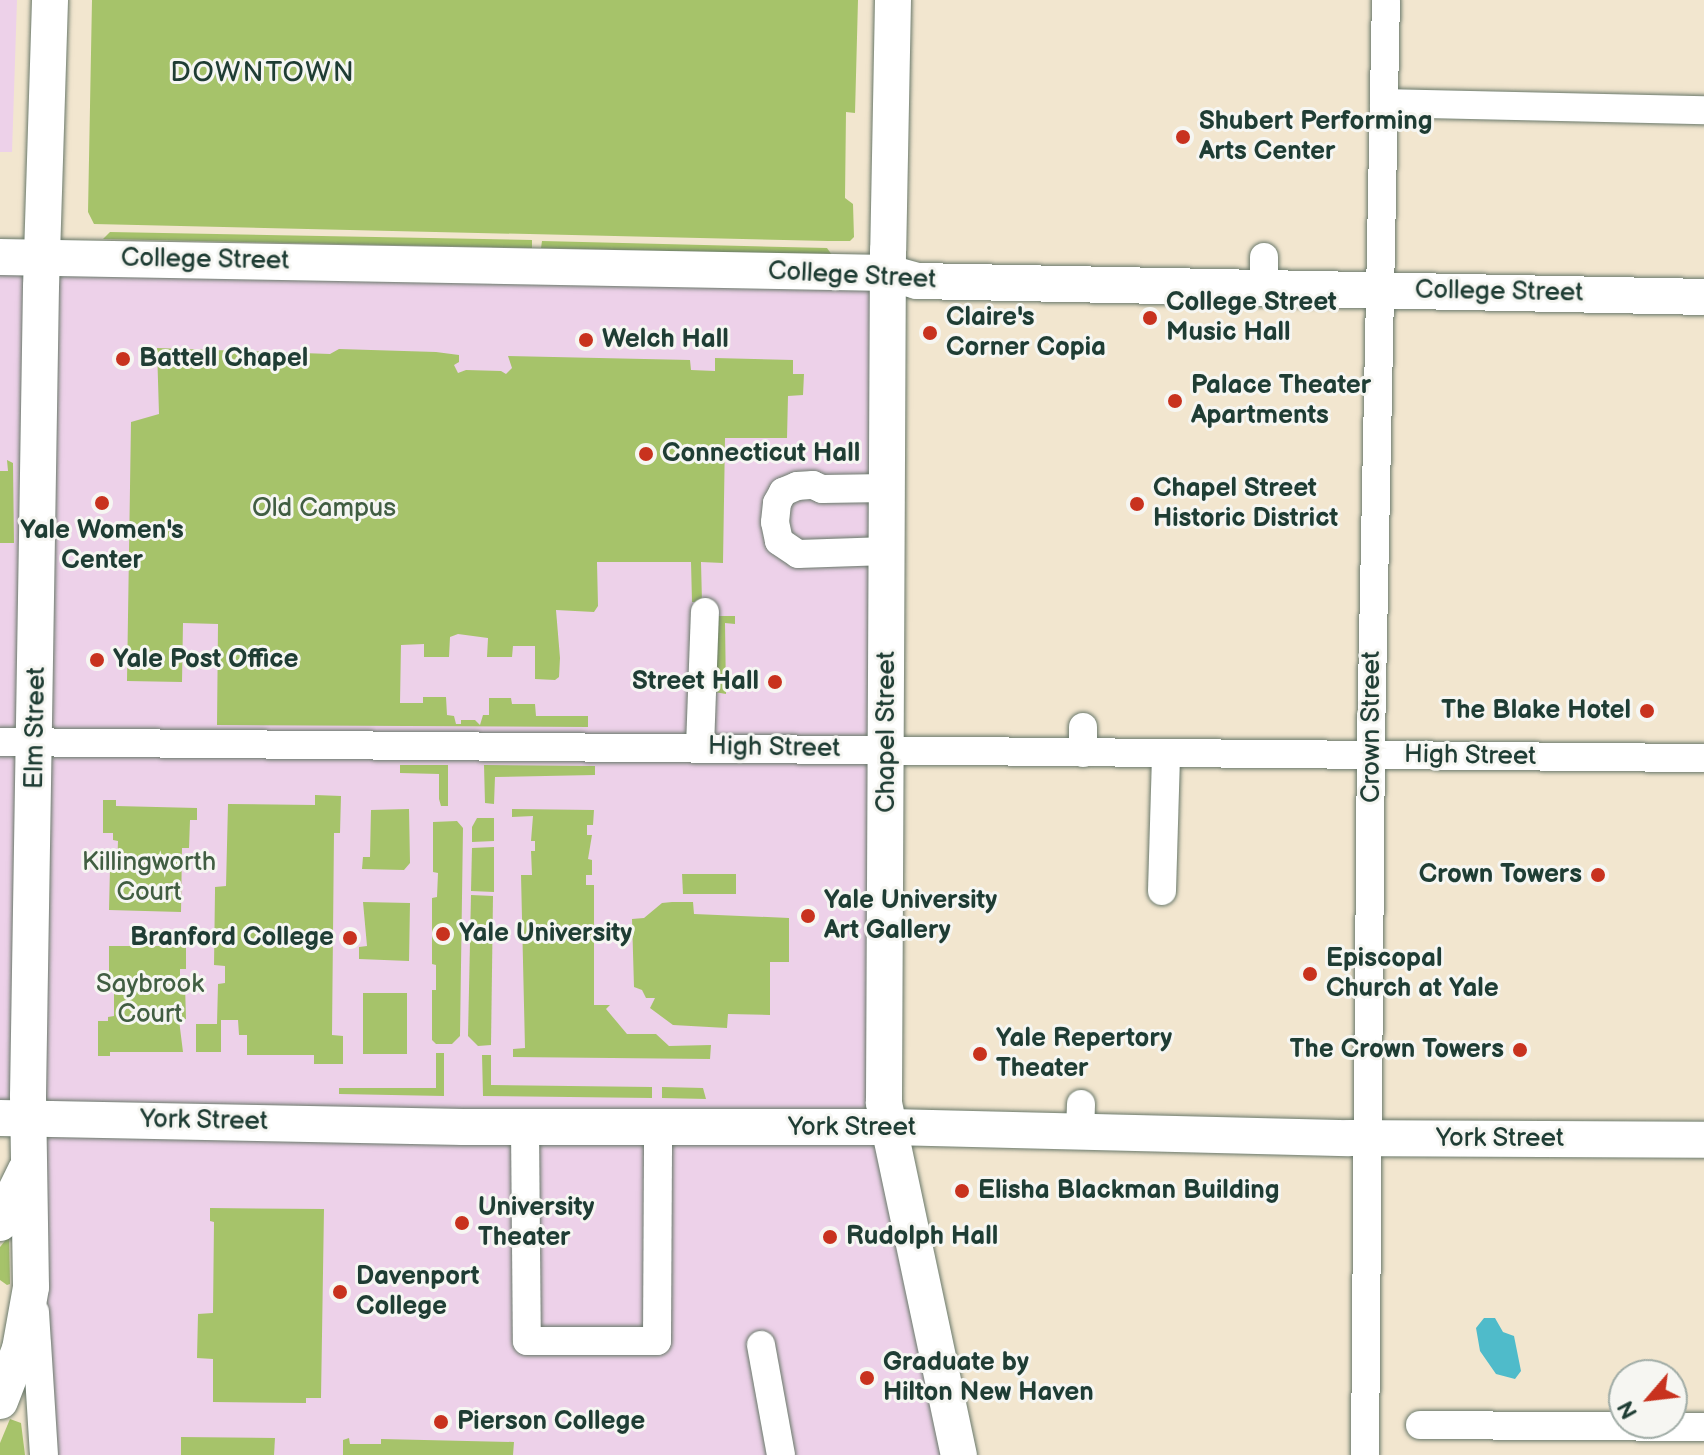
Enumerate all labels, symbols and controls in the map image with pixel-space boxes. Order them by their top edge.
district label: DOWNTOWN [170,56,356,90]
place label: Shubert Performing Arts Center [1199,106,1433,168]
marker: Shubert Performing Arts Center [1174,128,1192,146]
street label: College Street [120,243,290,277]
street label: College Street [767,256,937,296]
street label: College Street [1414,275,1584,309]
place label: College Street Music Hall [1166,287,1337,348]
place label: Claire's Corner Copia [946,302,1106,364]
marker: College Street Music Hall [1141,309,1159,327]
place label: Welch Hall [602,324,729,356]
marker: Claire's Corner Copia [921,324,939,342]
marker: Welch Hall [577,331,595,349]
place label: Battell Chapel [139,343,308,375]
marker: Battell Chapel [114,350,132,368]
place label: Palace Theater Apartments [1191,370,1371,432]
marker: Palace Theater Apartments [1166,392,1184,410]
place label: Connecticut Hall [662,438,860,470]
marker: Connecticut Hall [637,445,655,463]
place label: Chapel Street Historic District [1153,473,1338,534]
park label: Old Campus [252,493,396,525]
marker: Yale Women's Center [93,494,111,512]
marker: Chapel Street Historic District [1128,495,1146,513]
place label: Yale Women's Center [20,515,184,576]
place label: Yale Post Office [113,644,299,676]
marker: Yale Post Office [88,651,106,669]
street label: Chapel Street [871,651,903,813]
street label: Crown Street [1356,651,1388,803]
street label: Elm Street [19,666,53,790]
place label: Street Hall [632,666,759,698]
marker: Street Hall [766,673,784,691]
place label: The Blake Hotel [1441,695,1631,727]
marker: The Blake Hotel [1638,702,1656,720]
street label: High Street [707,731,841,765]
street label: High Street [1403,739,1537,773]
park label: Killingworth Court [82,847,216,908]
place label: Crown Towers [1419,859,1582,891]
marker: Crown Towers [1589,866,1607,884]
place label: Yale University Art Gallery [824,885,997,946]
marker: Yale University Art Gallery [799,907,817,925]
place label: Yale University [459,918,632,950]
place label: Branford College [130,922,334,954]
marker: Yale University [434,925,452,943]
marker: Branford College [341,929,359,947]
place label: Episcopal Church at Yale [1326,943,1499,1004]
marker: Episcopal Church at Yale [1301,965,1319,983]
park label: Saybrook Court [96,969,204,1030]
place label: Yale Repertory Theater [996,1023,1172,1084]
place label: The Crown Towers [1290,1034,1504,1066]
marker: The Crown Towers [1511,1041,1529,1059]
marker: Yale Repertory Theater [971,1045,989,1063]
street label: York Street [140,1104,268,1138]
street label: York Street [788,1112,916,1144]
street label: York Street [1436,1123,1564,1155]
place label: Elisha Blackman Building [978,1175,1280,1207]
marker: Elisha Blackman Building [953,1182,971,1200]
place label: University Theater [478,1192,594,1254]
marker: University Theater [453,1214,471,1232]
place label: Rudolph Hall [846,1221,998,1253]
marker: Rudolph Hall [821,1228,839,1246]
place label: Davenport College [356,1261,480,1322]
marker: Davenport College [331,1283,349,1301]
place label: Graduate by Hilton New Haven [883,1347,1094,1408]
north arrow [1608,1359,1688,1439]
marker: Graduate by Hilton New Haven [858,1369,876,1387]
text: N [1612,1396,1644,1423]
place label: Pierson College [457,1406,645,1438]
marker: Pierson College [432,1413,450,1431]

